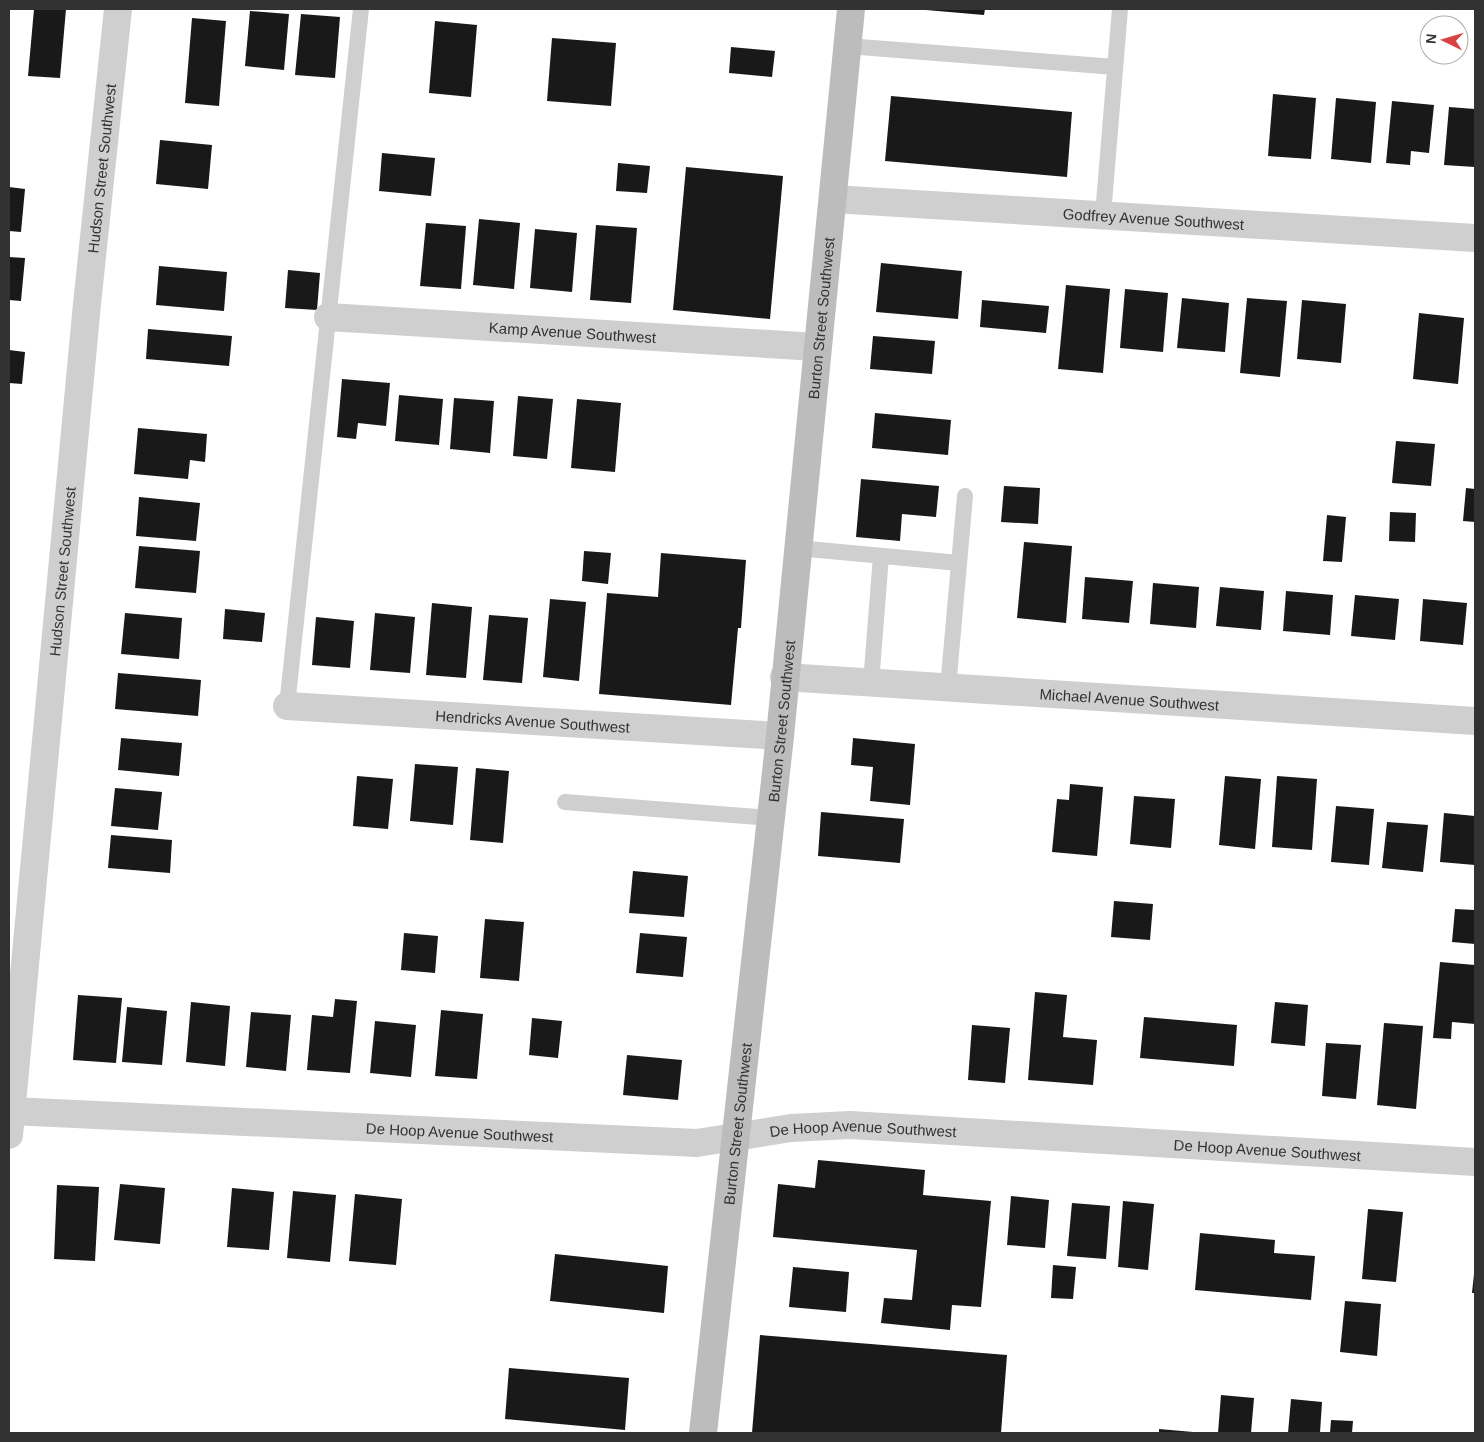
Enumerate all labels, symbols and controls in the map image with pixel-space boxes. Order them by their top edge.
north arrow [1419,15,1469,65]
text: N [1423,33,1439,45]
street label: Hudson Street Southwest [84,82,119,254]
street label: Godfrey Avenue Southwest [1062,204,1245,233]
street label: Burton Street Southwest [804,236,837,400]
street label: Kamp Avenue Southwest [488,318,657,346]
street label: Hudson Street Southwest [45,485,78,657]
street label: Burton Street Southwest [764,639,798,803]
street label: Michael Avenue Southwest [1039,685,1220,713]
street label: Hendricks Avenue Southwest [435,707,631,735]
street label: Burton Street Southwest [720,1041,755,1206]
street label: De Hoop Avenue Southwest [768,1116,958,1140]
street label: De Hoop Avenue Southwest [365,1119,554,1145]
street label: De Hoop Avenue Southwest [1173,1136,1362,1164]

